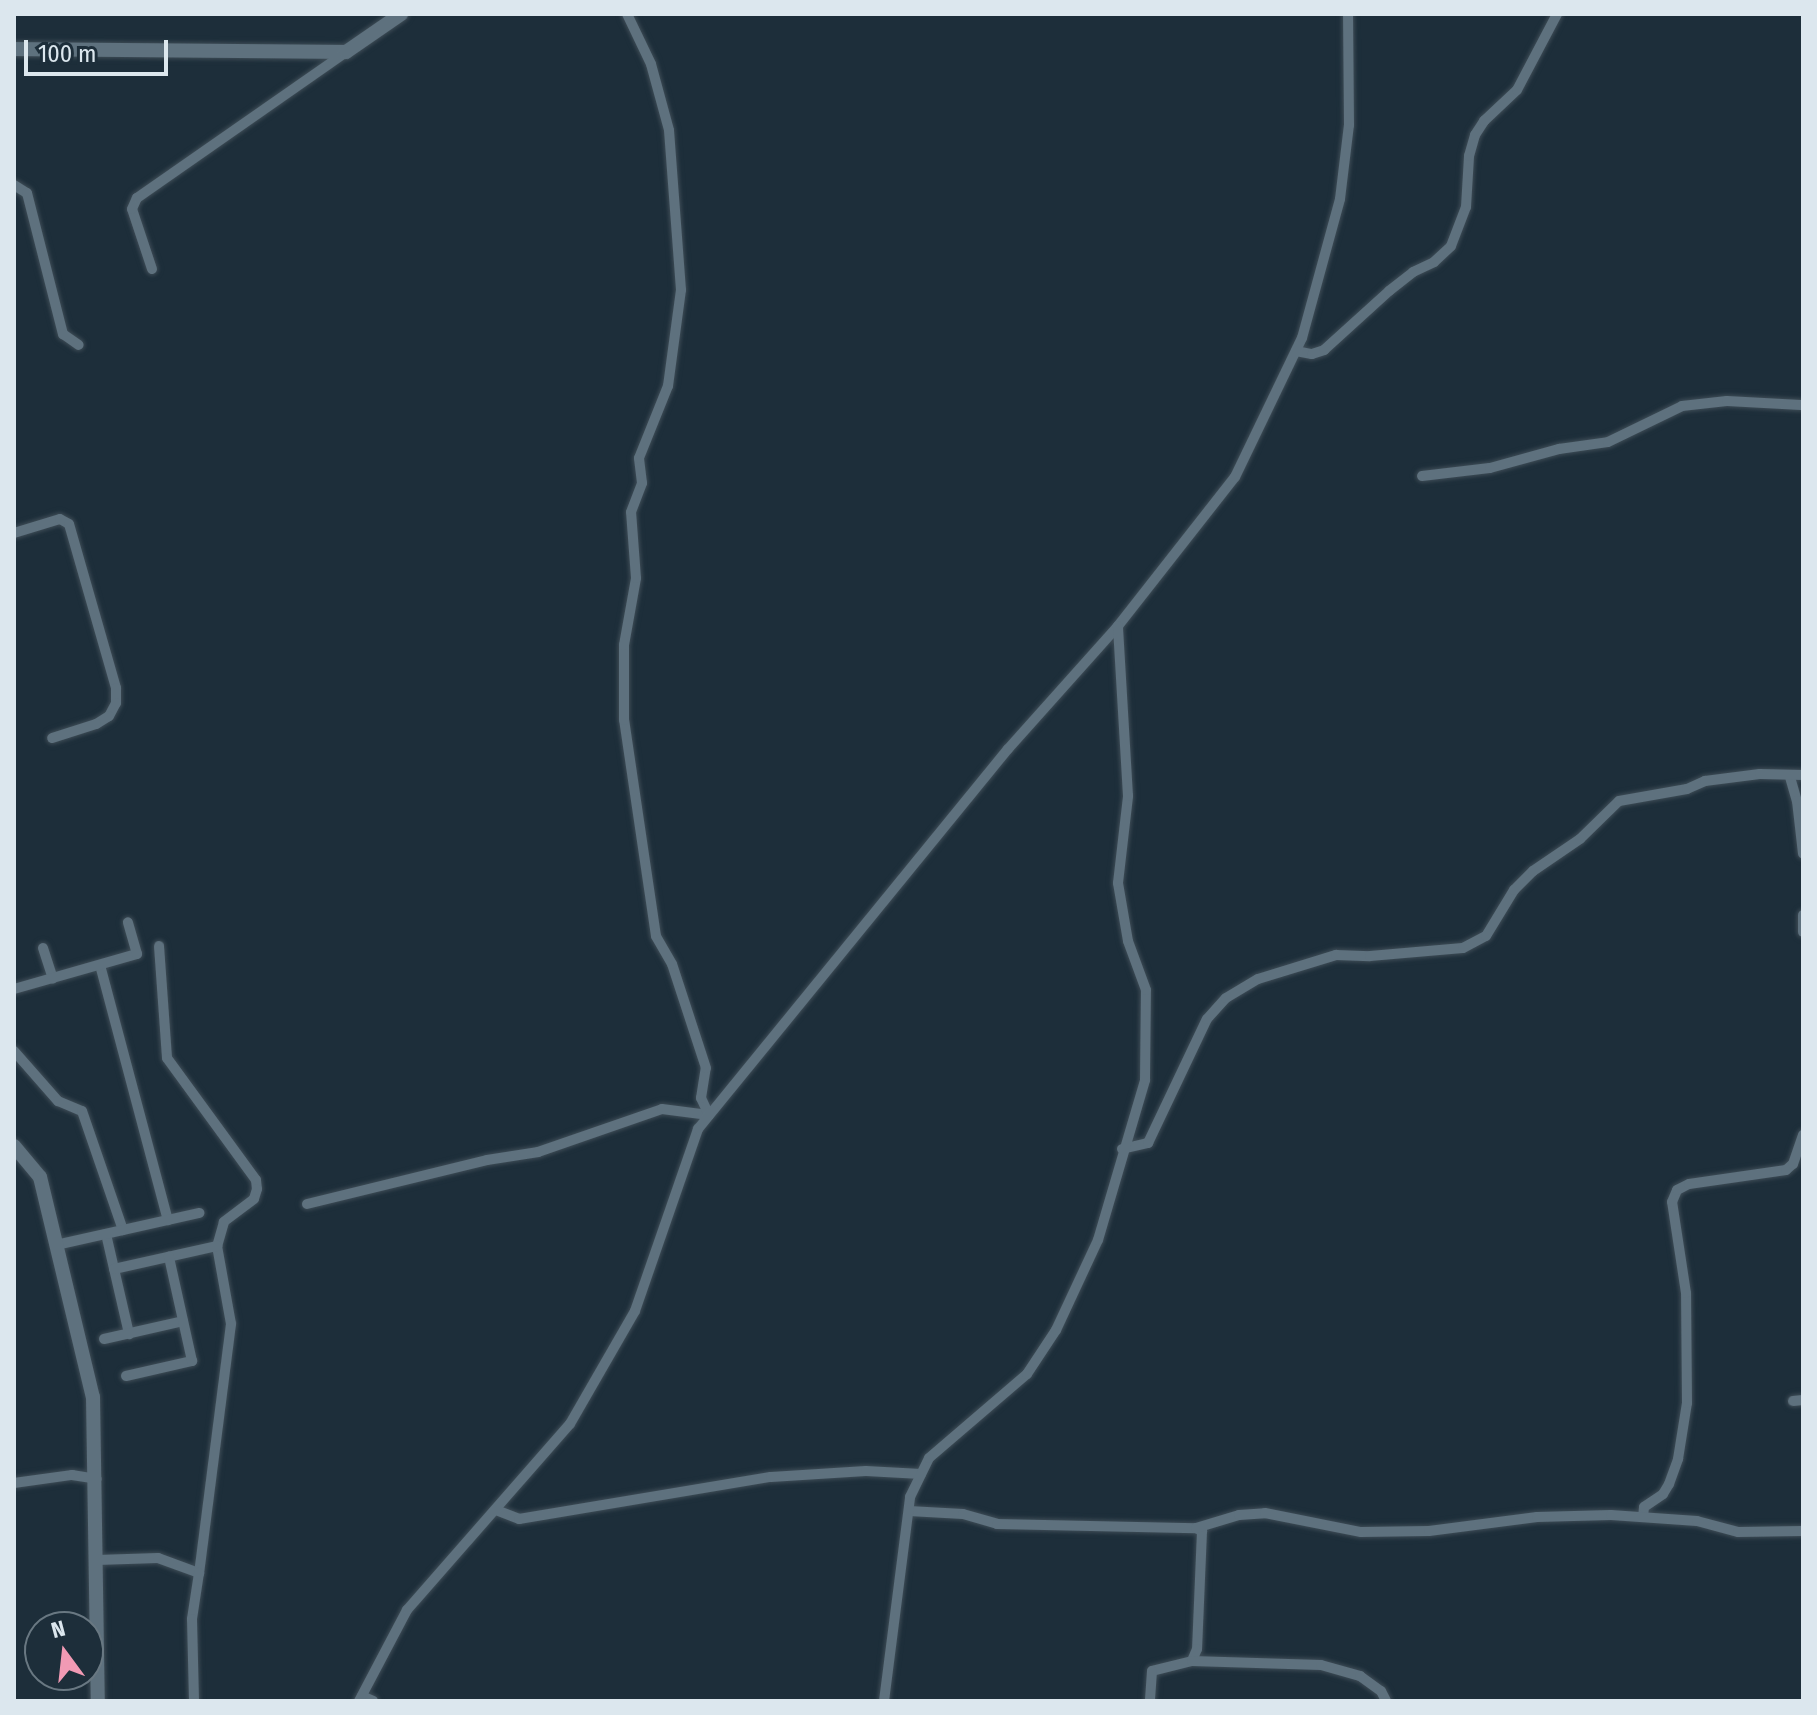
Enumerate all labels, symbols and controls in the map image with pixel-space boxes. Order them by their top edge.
scale bar [28,24,172,74]
text: 100 m [38,40,96,68]
north arrow [24,1611,104,1691]
text: N [48,1615,68,1644]

